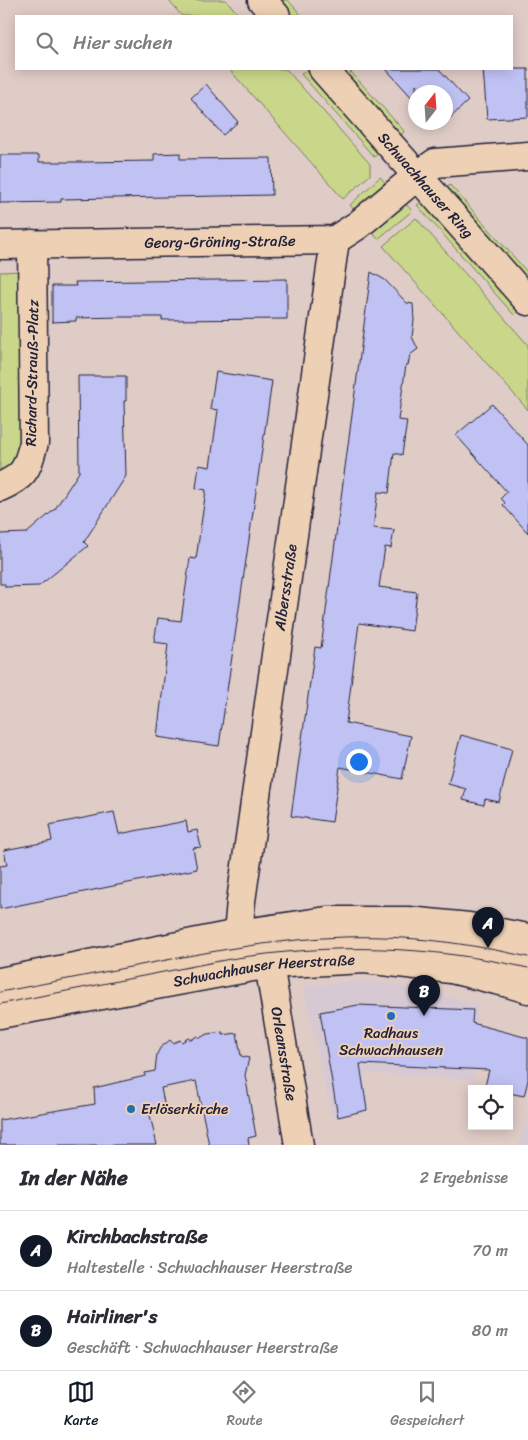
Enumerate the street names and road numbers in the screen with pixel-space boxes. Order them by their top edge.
street label: Schwachhauser Ring [371,126,480,245]
street label: Georg-Gröning-Straße [144,228,296,256]
street label: Richard-Strauß-Platz [18,299,46,447]
street label: Albersstraße [266,542,305,633]
street label: Schwachhauser Heerstraße [171,947,356,995]
street label: Orleansstraße [263,1005,305,1103]

